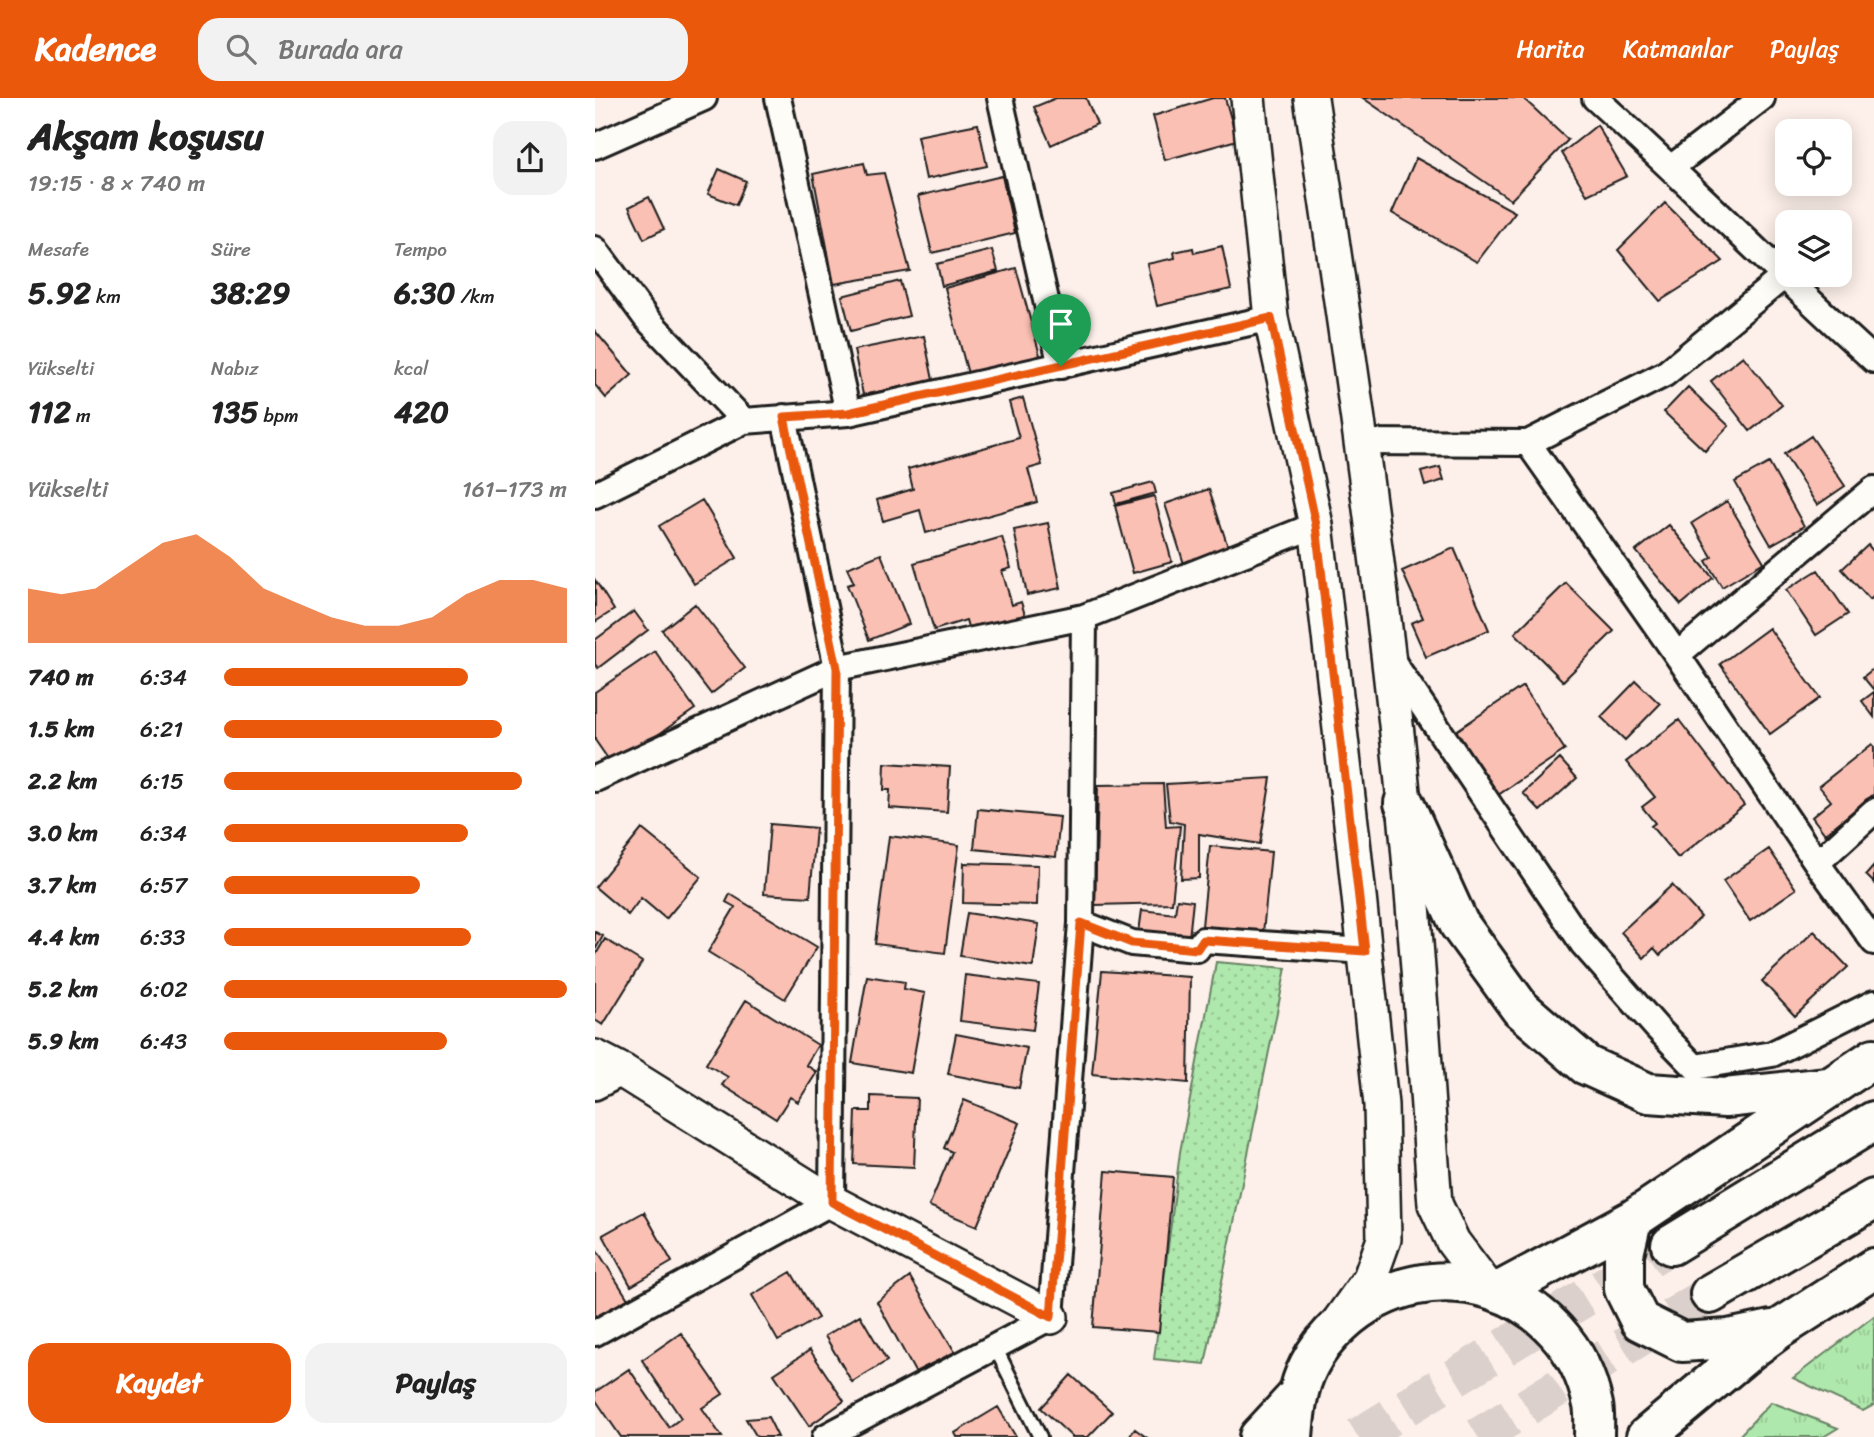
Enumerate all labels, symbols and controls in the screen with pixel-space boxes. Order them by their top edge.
search box [198,18,688,81]
text: Kadence [35,20,156,78]
text: Burada ara [278,26,403,72]
text: Harita [1517,28,1585,70]
text: Katmanlar [1623,28,1732,70]
text: Paylaş [1770,28,1839,70]
icon: search [222,30,260,68]
text: Akşam koşusu [28,103,264,170]
map controls [1775,119,1852,287]
button: locate [1775,119,1852,196]
button: share [493,121,567,195]
text: 19:15 · 8 × 740 m [28,163,205,204]
button: layers [1775,210,1852,287]
text: Mesafe [28,233,89,266]
text: Süre [211,233,251,266]
text: Tempo [394,233,447,266]
text: 5.92 [28,266,91,320]
text: 38:29 [211,266,290,320]
text: 6:30 [394,266,456,320]
text: km [91,280,121,313]
text: /km [456,280,495,313]
pin [1031,294,1091,366]
icon: arrive [1042,305,1080,343]
text: Yükselti [28,352,94,385]
text: Nabız [211,352,258,385]
text: kcal [394,352,429,385]
text: 112 [28,385,71,439]
text: 135 [211,385,259,439]
text: 420 [394,385,449,439]
text: m [71,399,91,432]
text: bpm [259,399,299,432]
text: Yükselti [28,469,108,510]
text: 161–173 m [462,469,567,510]
text: 740 m [28,657,94,698]
text: 6:34 [140,657,187,698]
text: 1.5 km [28,709,95,750]
text: 6:21 [140,709,183,750]
text: 2.2 km [28,761,97,802]
text: 6:15 [140,761,184,802]
text: 3.0 km [28,813,98,854]
text: 6:34 [140,813,187,854]
text: 3.7 km [28,865,97,906]
text: 6:57 [140,865,187,906]
text: 4.4 km [28,917,100,958]
text: 6:33 [140,917,185,958]
text: 5.2 km [28,969,98,1010]
text: 6:02 [140,969,188,1010]
text: 5.9 km [28,1021,99,1062]
text: 6:43 [140,1021,187,1062]
button: Kaydet [28,1343,291,1423]
button: Paylaş [305,1343,567,1423]

